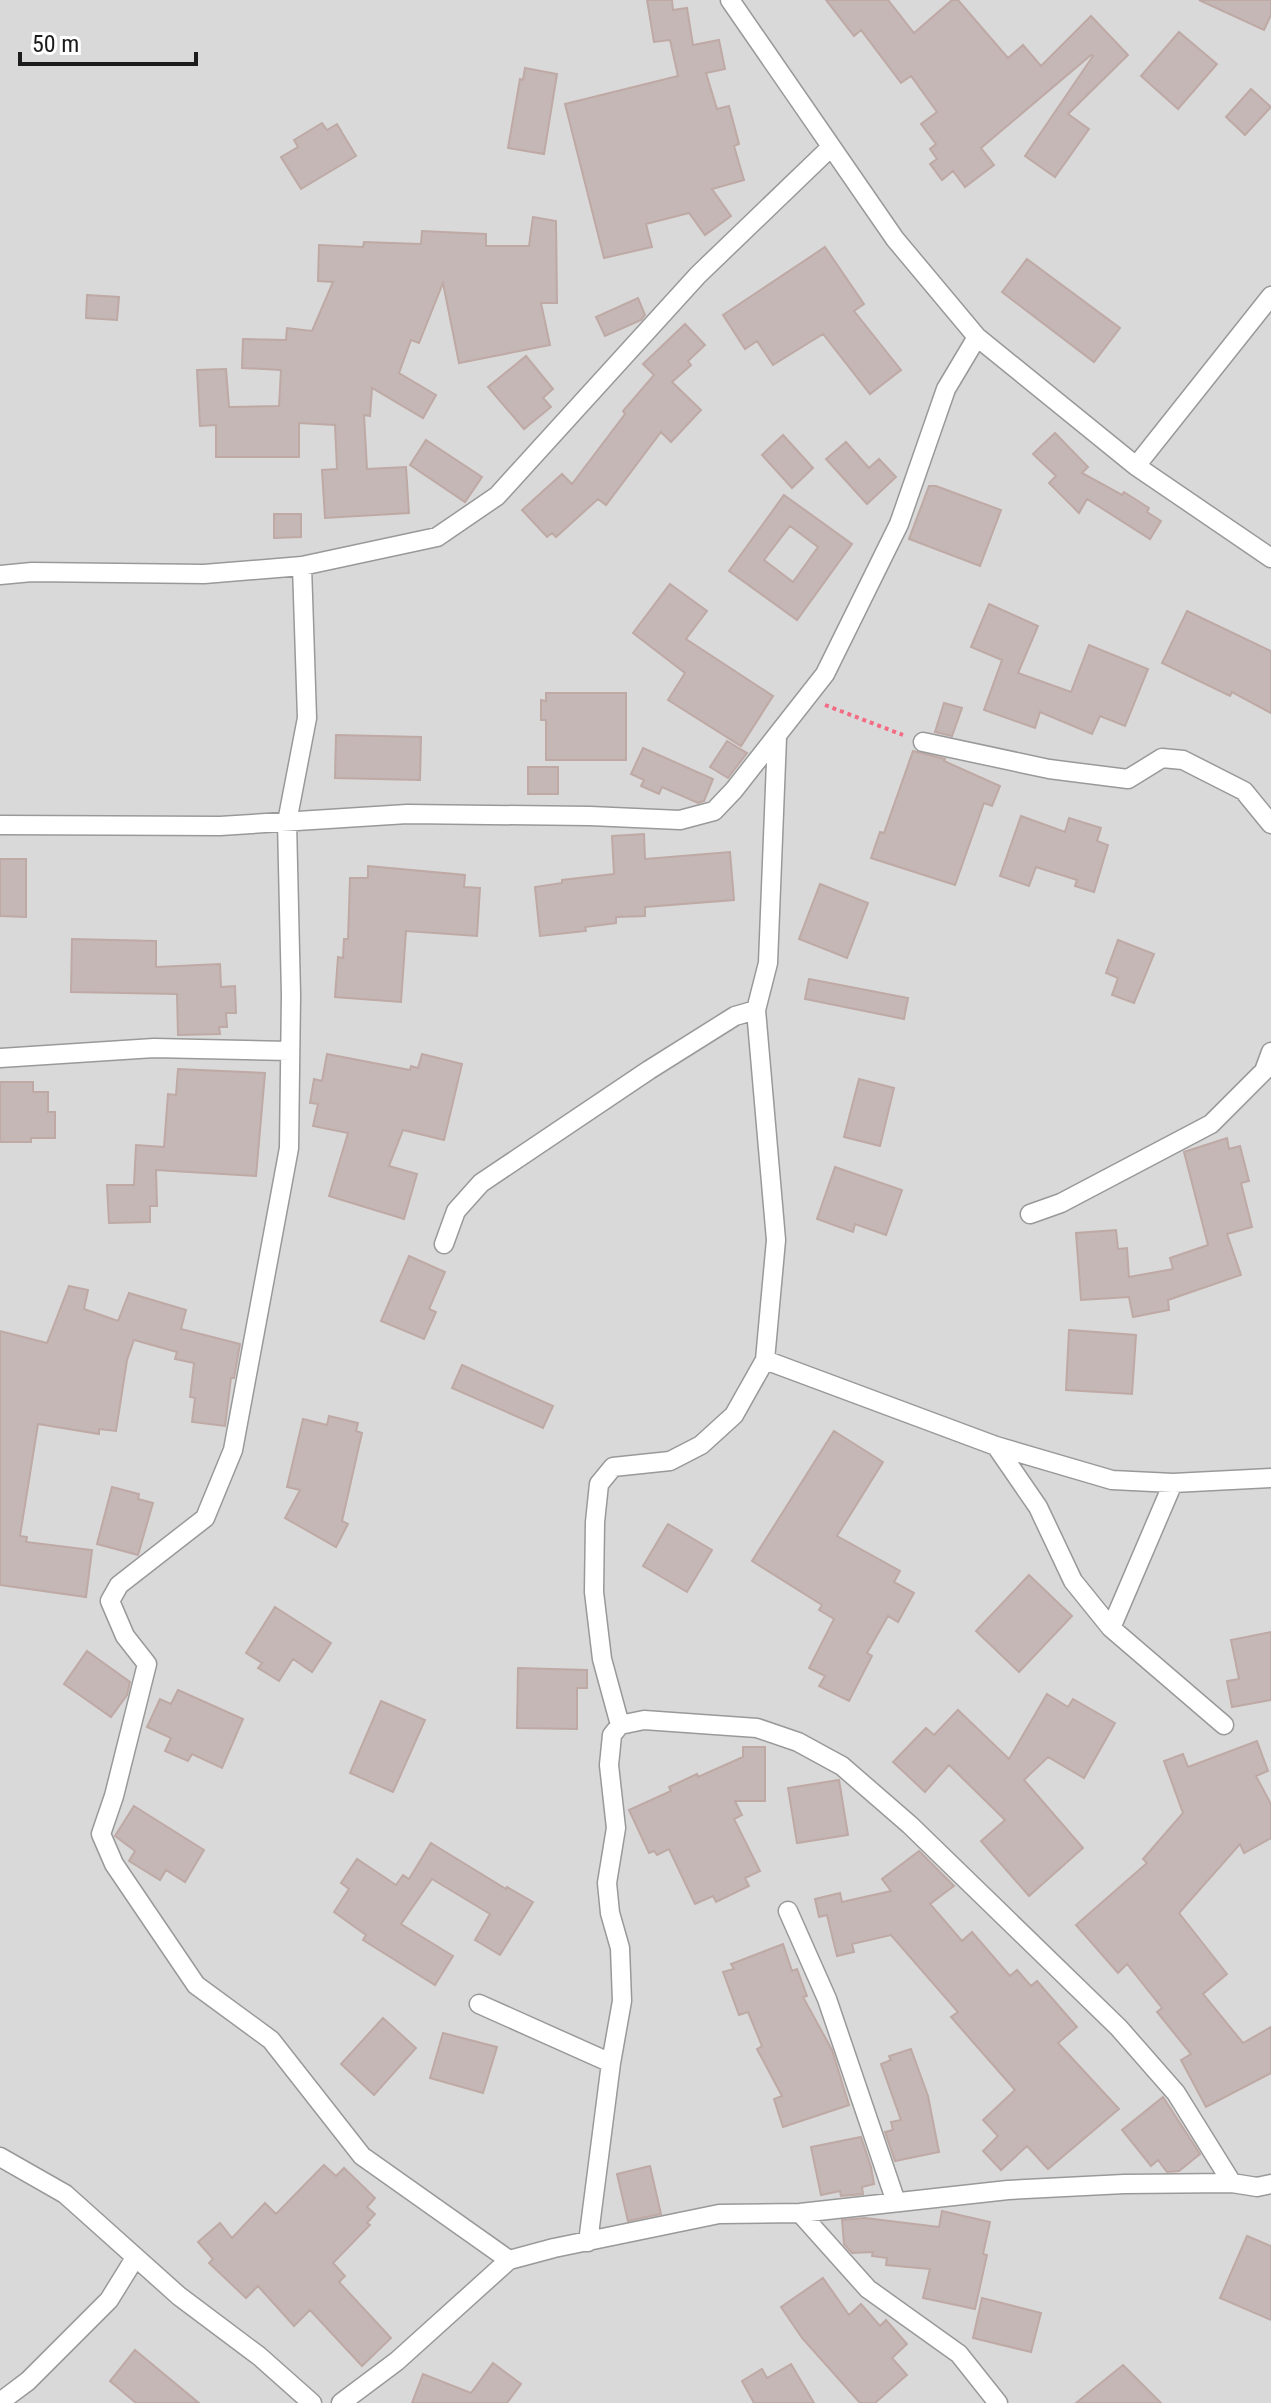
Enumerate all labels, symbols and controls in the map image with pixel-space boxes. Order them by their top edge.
scale bar [20,16,196,66]
text: 50 m [32,30,79,58]

